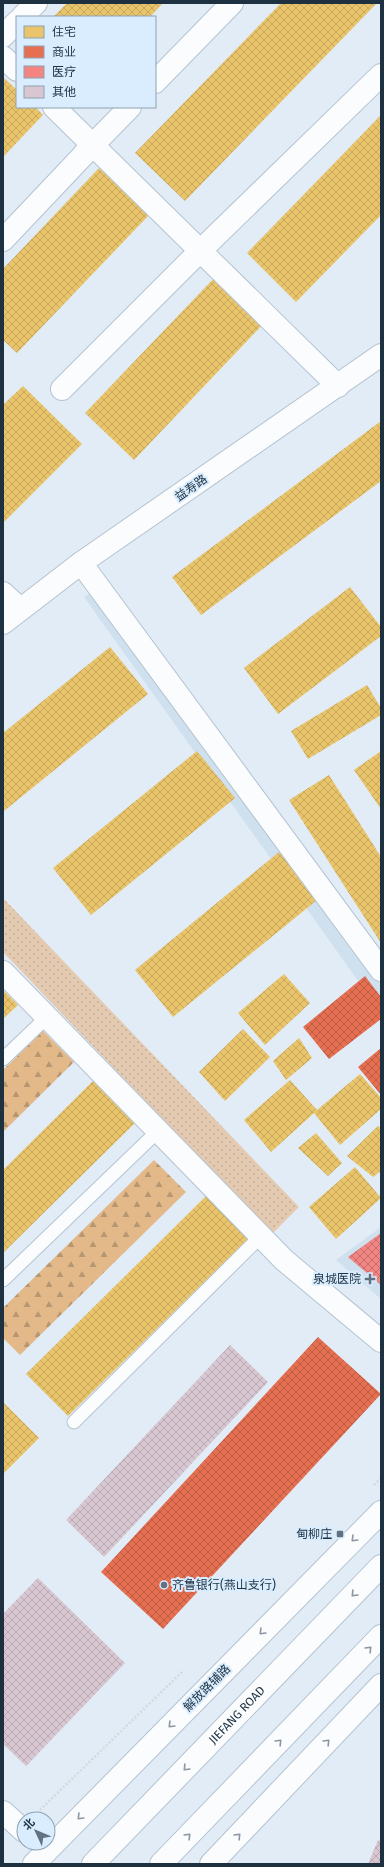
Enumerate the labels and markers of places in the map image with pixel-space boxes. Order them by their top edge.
place label: 泉城医院 [313,1272,361,1286]
marker: 泉城医院 [364,1273,376,1285]
place label: 甸柳庄 [296,1527,332,1541]
marker: 甸柳庄 [335,1529,345,1539]
place label: 齐鲁银行(燕山支行) [172,1578,276,1592]
marker: 齐鲁银行(燕山支行) [159,1580,169,1590]

